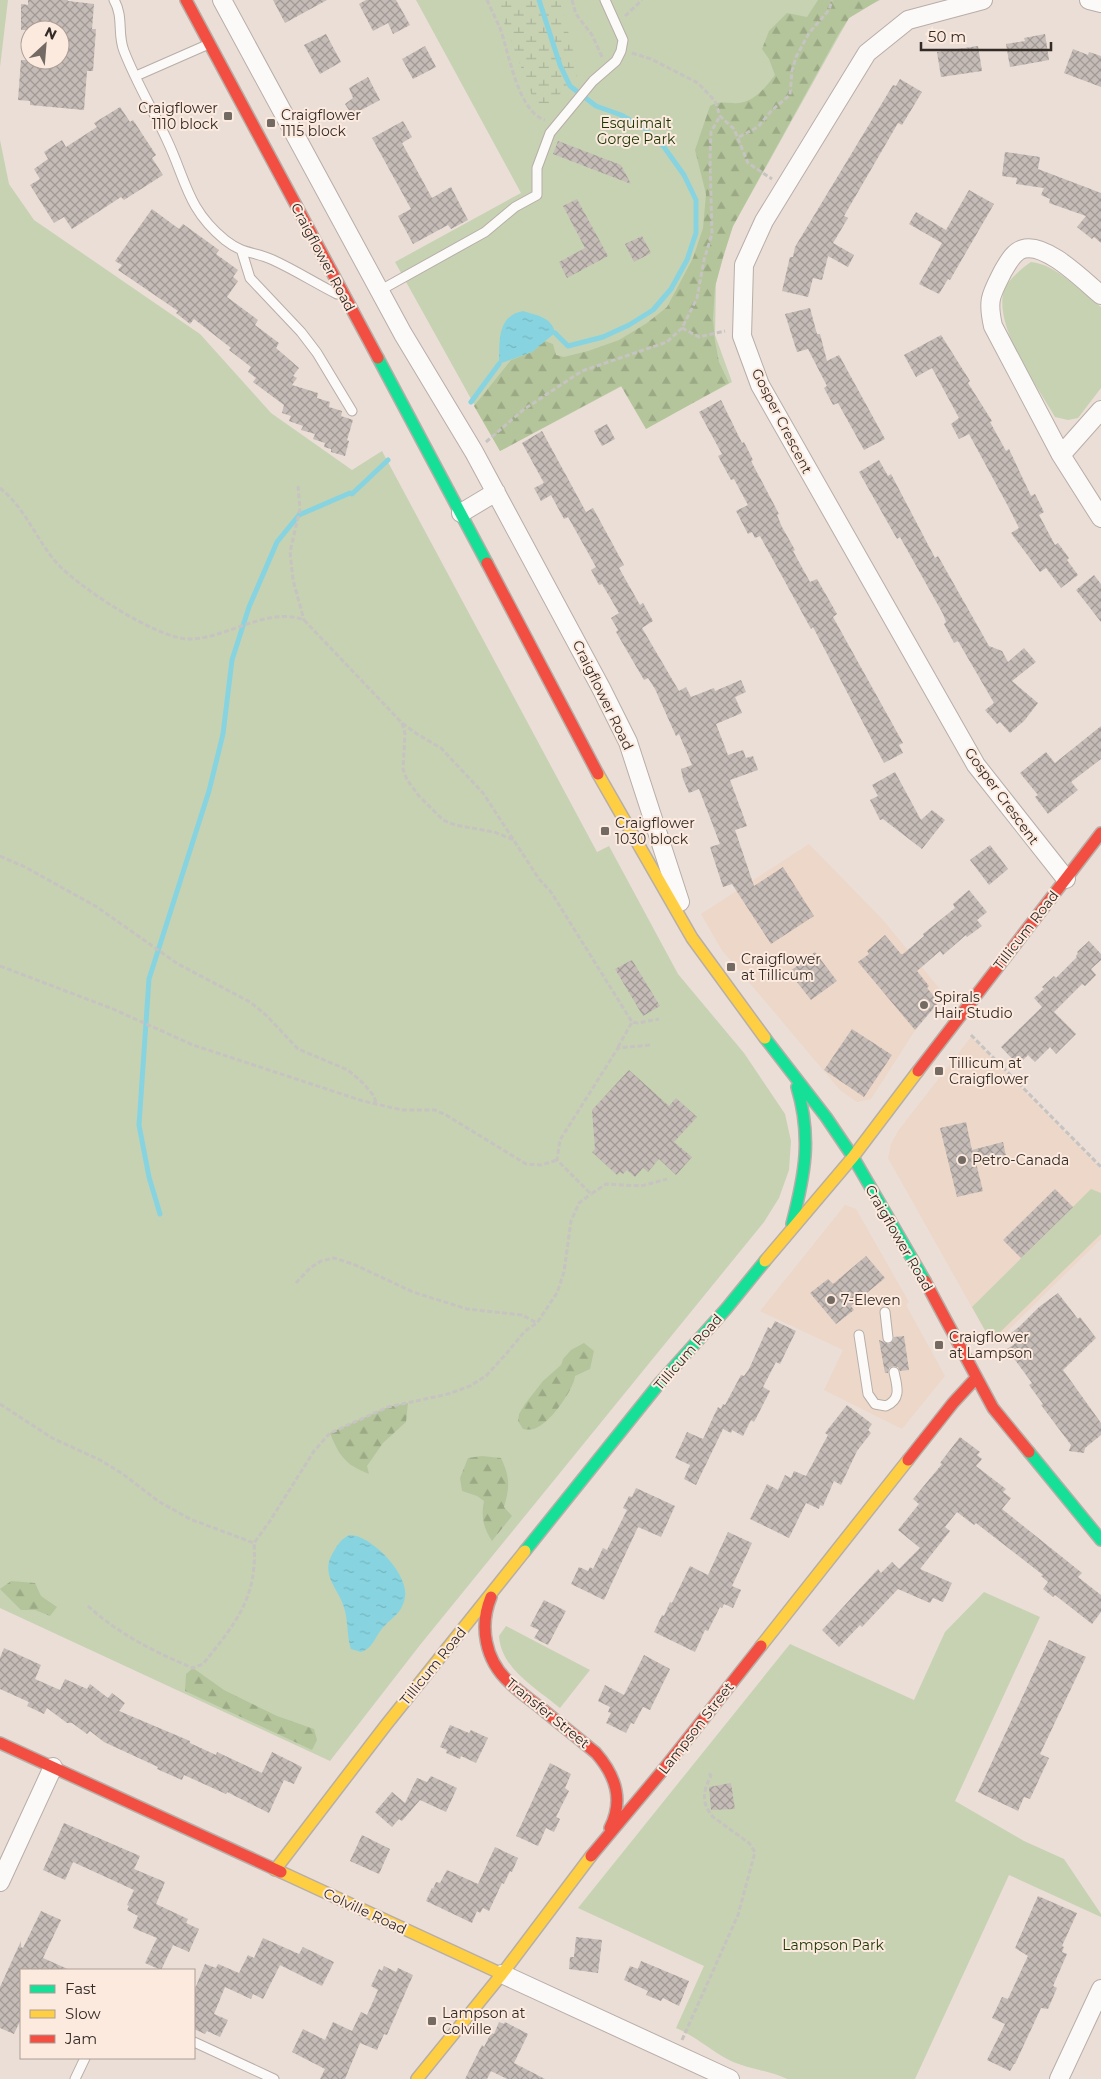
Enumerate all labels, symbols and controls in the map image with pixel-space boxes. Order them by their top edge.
north arrow [20,20,70,70]
scale bar [921,20,1051,52]
text: N [42,23,60,44]
text: 50 m [928,27,966,46]
place label: Craigflower 1110 block [138,99,219,133]
place label: Craigflower 1115 block [281,106,361,140]
marker: Craigflower 1110 block [222,110,234,122]
park label: Esquimalt Gorge Park [597,114,676,148]
marker: Craigflower 1115 block [265,117,277,129]
street label: Craigflower Road [287,200,359,314]
street label: Gosper Crescent [748,365,816,477]
street label: Craigflower Road [569,637,637,753]
street label: Gosper Crescent [961,744,1043,848]
place label: Craigflower 1030 block [615,814,695,848]
marker: Craigflower 1030 block [599,825,611,837]
street label: Tillicum Road [990,887,1062,973]
place label: Craigflower at Tillicum [741,950,821,984]
marker: Craigflower at Tillicum [725,961,737,973]
place label: Spirals Hair Studio [934,988,1013,1022]
marker: Spirals Hair Studio [918,999,930,1011]
place label: Tillicum at Craigflower [949,1054,1029,1088]
marker: Tillicum at Craigflower [933,1065,945,1077]
place label: Petro-Canada [972,1151,1069,1169]
marker: Petro-Canada [956,1154,968,1166]
street label: Craigflower Road [861,1181,937,1295]
place label: 7-Eleven [841,1291,901,1309]
marker: 7-Eleven [825,1294,837,1306]
street label: Tillicum Road [650,1310,726,1394]
place label: Craigflower at Lampson [949,1328,1033,1362]
marker: Craigflower at Lampson [933,1339,945,1351]
street label: Tillicum Road [396,1623,470,1709]
street label: Transfer Street [503,1674,594,1752]
street label: Lampson Street [654,1678,738,1778]
street label: Colville Road [321,1884,409,1938]
park label: Lampson Park [782,1936,884,1954]
legend [20,1969,195,2059]
text: Fast [65,1979,96,1998]
text: Slow [65,2004,101,2023]
place label: Lampson at Colville [442,2004,526,2038]
marker: Lampson at Colville [426,2015,438,2027]
text: Jam [64,2029,97,2048]

